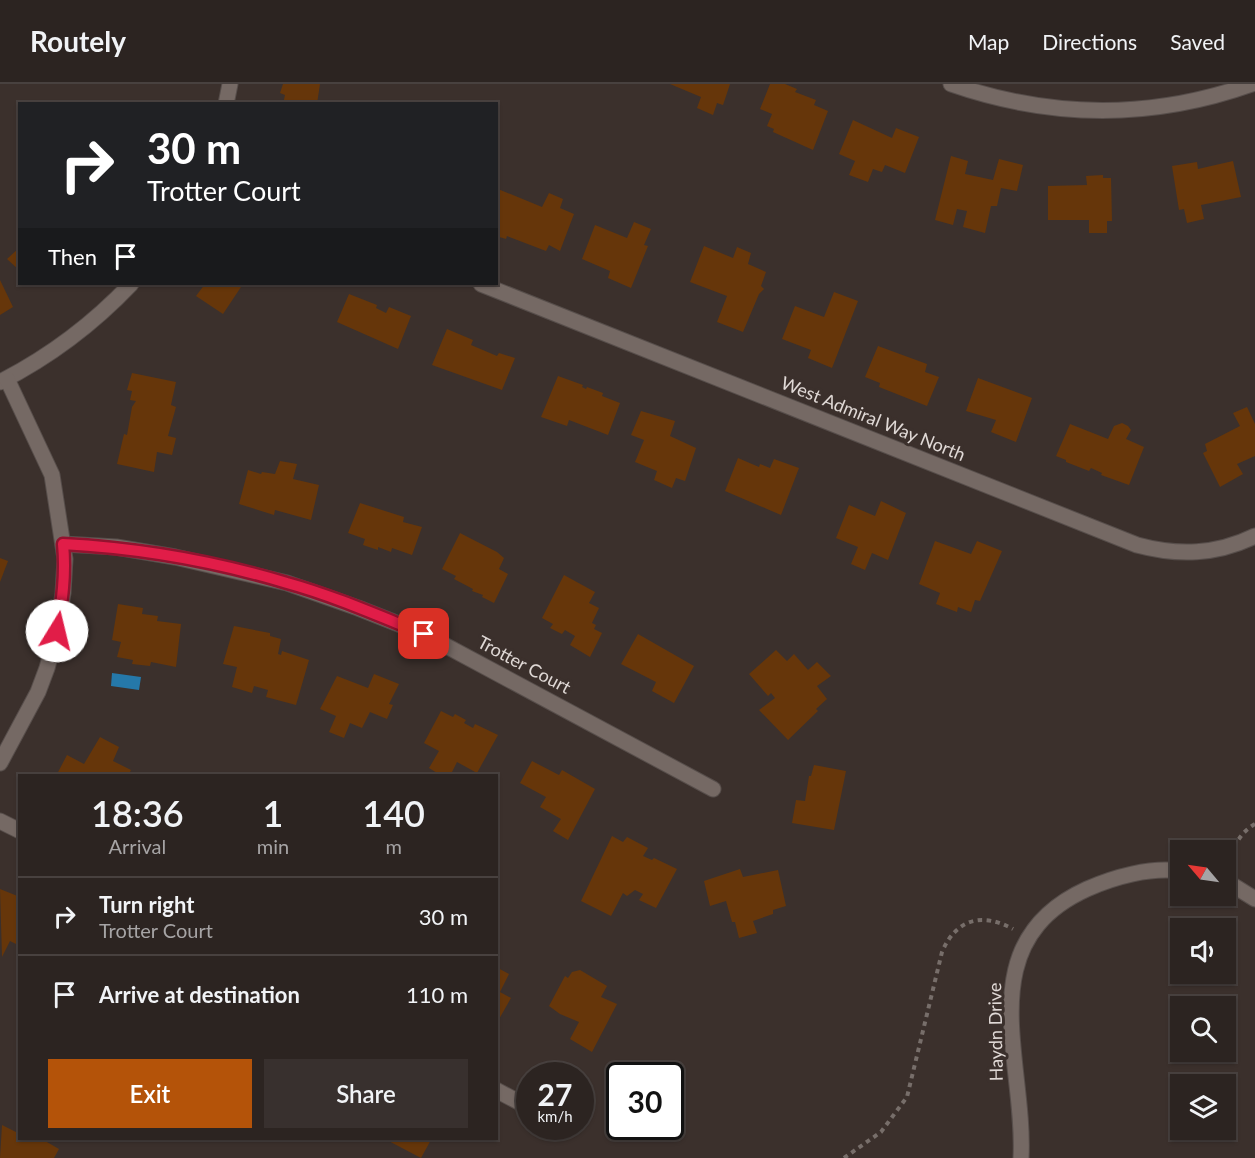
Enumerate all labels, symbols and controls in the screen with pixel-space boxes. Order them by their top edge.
text: Routely [30,24,126,58]
text: Map [968,29,1009,54]
text: Directions [1042,29,1137,54]
text: Saved [1170,29,1225,54]
text: 30 m [147,123,241,173]
icon: right [48,126,126,204]
text: Trotter Court [147,174,301,207]
icon: arrive [109,240,142,273]
text: Then [48,243,97,270]
street label: West Admiral Way North [778,371,969,465]
position arrow [25,599,89,663]
pin [398,608,449,659]
icon: arrive [407,617,440,650]
street label: Trotter Court [474,630,575,698]
text: 18:36 [91,791,184,835]
text: 1 [263,791,283,835]
text: 140 [362,791,425,835]
text: Arrival [109,834,166,858]
text: min [257,834,289,858]
text: m [385,834,402,858]
north arrow [1170,840,1236,906]
map controls [1170,840,1236,1140]
text: Turn right [99,891,194,918]
icon: right [48,900,81,933]
text: 30 m [419,903,468,930]
text: Trotter Court [99,918,213,942]
button: sound [1170,918,1236,984]
icon: arrive [48,978,81,1011]
text: Arrive at destination [99,981,300,1008]
text: 110 m [406,981,468,1008]
street label: Haydn Drive [983,982,1007,1082]
button: search [1170,996,1236,1062]
button: Exit [48,1059,252,1128]
button: Share [264,1059,468,1128]
speed limit sign: 30 [606,1062,684,1140]
button: layers [1170,1074,1236,1140]
text: 27 [538,1076,572,1112]
text: km/h [537,1107,573,1125]

